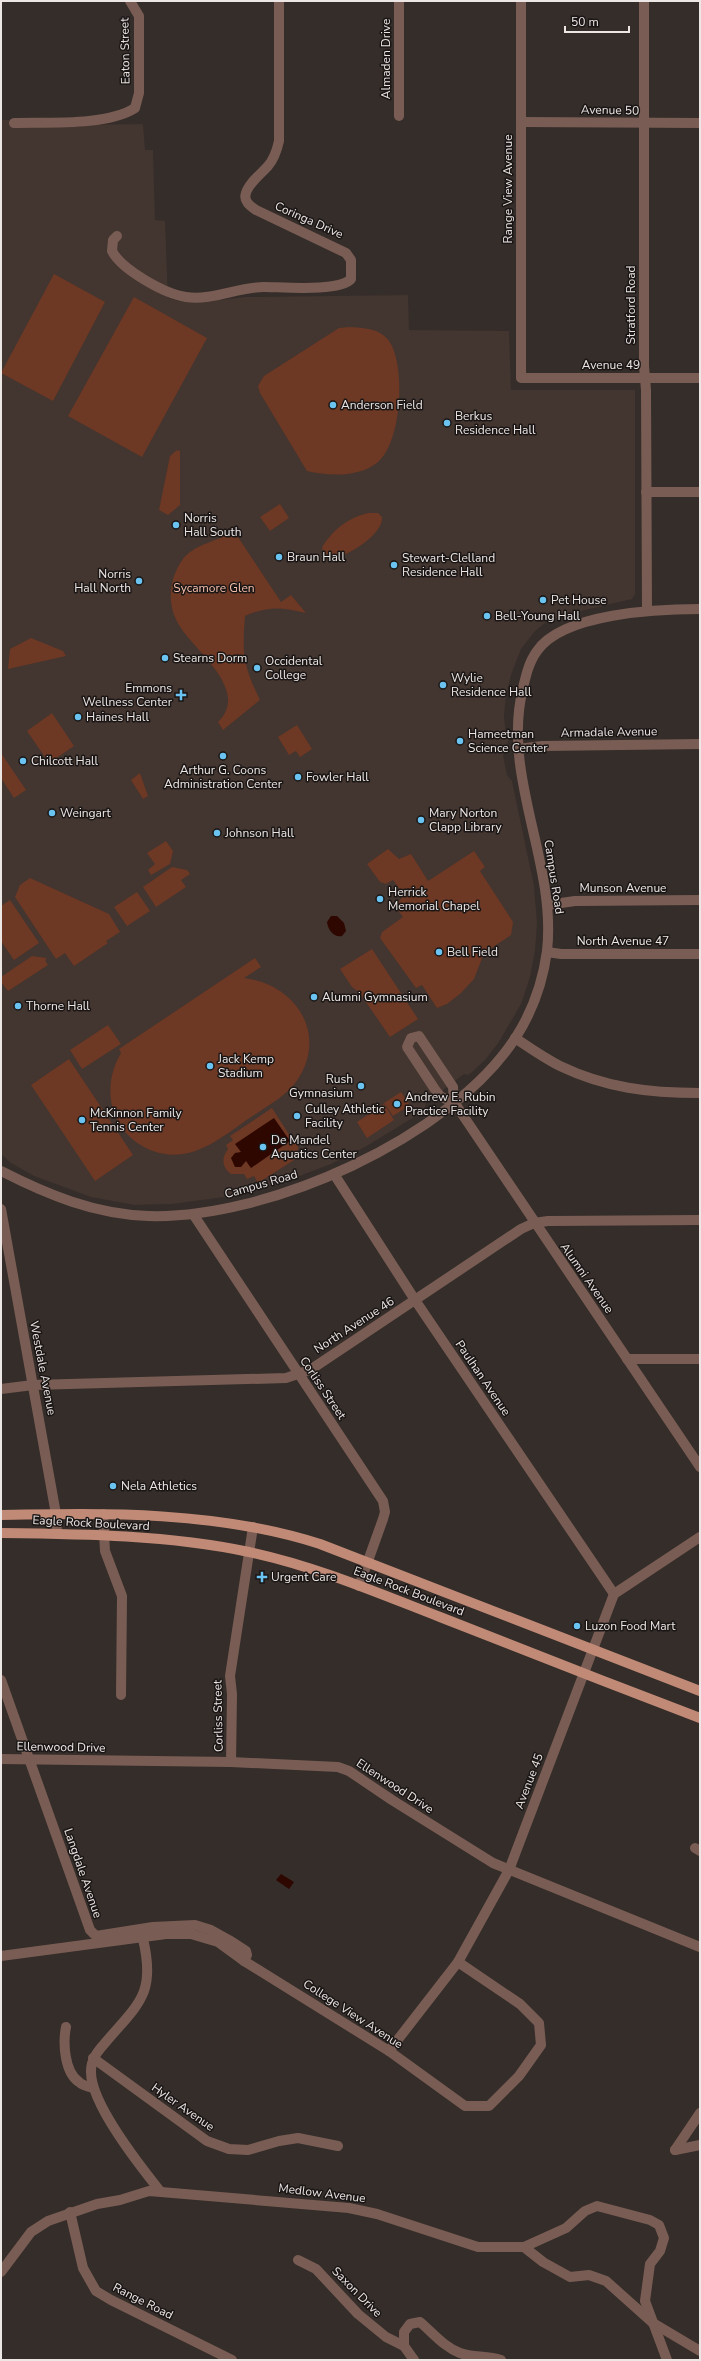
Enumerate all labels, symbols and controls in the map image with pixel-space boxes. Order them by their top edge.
scale bar [565,8,629,34]
text: 50 m [571,14,599,30]
street label: Eaton Street [116,17,134,84]
street label: Almaden Drive [378,19,394,99]
street label: Avenue 50 [581,101,639,119]
street label: Range View Avenue [500,134,516,244]
street label: Coringa Drive [272,198,346,242]
street label: Stratford Road [623,265,639,345]
street label: Avenue 49 [582,357,640,373]
place label: Anderson Field [341,397,423,413]
marker: Anderson Field [328,400,338,410]
place label: Berkus Residence Hall [455,408,536,438]
marker: Berkus Residence Hall [442,418,452,428]
place label: Norris Hall South [184,510,241,540]
marker: Norris Hall South [171,520,181,530]
place label: Braun Hall [287,549,345,565]
place label: Stewart-Clelland Residence Hall [402,550,495,580]
marker: Braun Hall [274,552,284,562]
marker: Stewart-Clelland Residence Hall [389,560,399,570]
place label: Norris Hall North [74,566,131,596]
marker: Norris Hall North [134,576,144,586]
park label: Sycamore Glen [173,580,255,596]
place label: Pet House [551,592,607,608]
marker: Pet House [538,595,548,605]
place label: Bell-Young Hall [495,608,581,624]
marker: Bell-Young Hall [482,611,492,621]
place label: Stearns Dorm [173,650,247,666]
marker: Stearns Dorm [160,653,170,663]
place label: Occidental College [265,653,323,683]
marker: Occidental College [252,663,262,673]
place label: Wylie Residence Hall [451,670,532,700]
place label: Emmons Wellness Center [83,680,173,710]
marker: Wylie Residence Hall [438,680,448,690]
marker: Emmons Wellness Center [175,689,187,701]
place label: Haines Hall [86,709,149,725]
marker: Haines Hall [73,712,83,722]
street label: Armadale Avenue [560,723,658,741]
place label: Hameetman Science Center [468,726,548,756]
marker: Hameetman Science Center [455,736,465,746]
marker: Arthur G. Coons Administration Center [218,751,228,761]
place label: Chilcott Hall [31,753,99,769]
marker: Chilcott Hall [18,756,28,766]
place label: Arthur G. Coons Administration Center [164,762,283,792]
place label: Fowler Hall [306,769,369,785]
marker: Fowler Hall [293,772,303,782]
place label: Weingart [60,805,111,821]
place label: Mary Norton Clapp Library [429,805,503,835]
marker: Weingart [47,808,57,818]
marker: Mary Norton Clapp Library [416,815,426,825]
place label: Johnson Hall [224,825,295,841]
marker: Johnson Hall [212,828,222,838]
street label: Campus Road [540,839,568,915]
street label: Munson Avenue [580,880,667,896]
place label: Herrick Memorial Chapel [388,884,480,914]
marker: Herrick Memorial Chapel [375,894,385,904]
street label: North Avenue 47 [577,933,669,949]
place label: Bell Field [447,944,498,960]
marker: Bell Field [434,947,444,957]
place label: Alumni Gymnasium [322,989,428,1005]
marker: Alumni Gymnasium [309,992,319,1002]
place label: Thorne Hall [26,998,90,1014]
marker: Thorne Hall [13,1001,23,1011]
place label: Jack Kemp Stadium [217,1051,274,1081]
marker: Jack Kemp Stadium [205,1061,215,1071]
place label: Rush Gymnasium [289,1071,353,1101]
marker: Rush Gymnasium [356,1081,366,1091]
place label: Andrew E. Rubin Practice Facility [405,1089,496,1119]
marker: Andrew E. Rubin Practice Facility [392,1099,402,1109]
place label: Culley Athletic Facility [305,1101,385,1131]
place label: McKinnon Family Tennis Center [90,1105,182,1135]
marker: Culley Athletic Facility [292,1111,302,1121]
marker: McKinnon Family Tennis Center [77,1115,87,1125]
place label: De Mandel Aquatics Center [271,1132,358,1162]
marker: De Mandel Aquatics Center [258,1142,268,1152]
street label: Campus Road [223,1166,299,1202]
street label: Alumni Avenue [557,1239,617,1317]
street label: North Avenue 46 [311,1293,397,1357]
street label: Westdale Avenue [26,1319,60,1417]
street label: Paulhan Avenue [452,1337,514,1419]
street label: Corliss Street [296,1354,350,1423]
place label: Nela Athletics [121,1478,197,1494]
marker: Nela Athletics [108,1481,118,1491]
street label: Eagle Rock Boulevard [32,1512,150,1534]
street label: Eagle Rock Boulevard [351,1562,467,1620]
place label: Urgent Care [271,1569,336,1585]
marker: Urgent Care [256,1571,268,1583]
place label: Luzon Food Mart [585,1618,676,1634]
marker: Luzon Food Mart [572,1621,582,1631]
street label: Corliss Street [209,1679,227,1752]
street label: Ellenwood Drive [16,1738,106,1756]
street label: Avenue 45 [511,1751,547,1811]
street label: Ellenwood Drive [353,1755,437,1817]
street label: Langdale Avenue [60,1826,106,1920]
street label: College View Avenue [300,1976,406,2052]
street label: Hyler Avenue [148,2079,218,2135]
street label: Medlow Avenue [277,2180,367,2206]
street label: Saxon Drive [328,2263,386,2321]
street label: Range Road [110,2279,176,2323]

